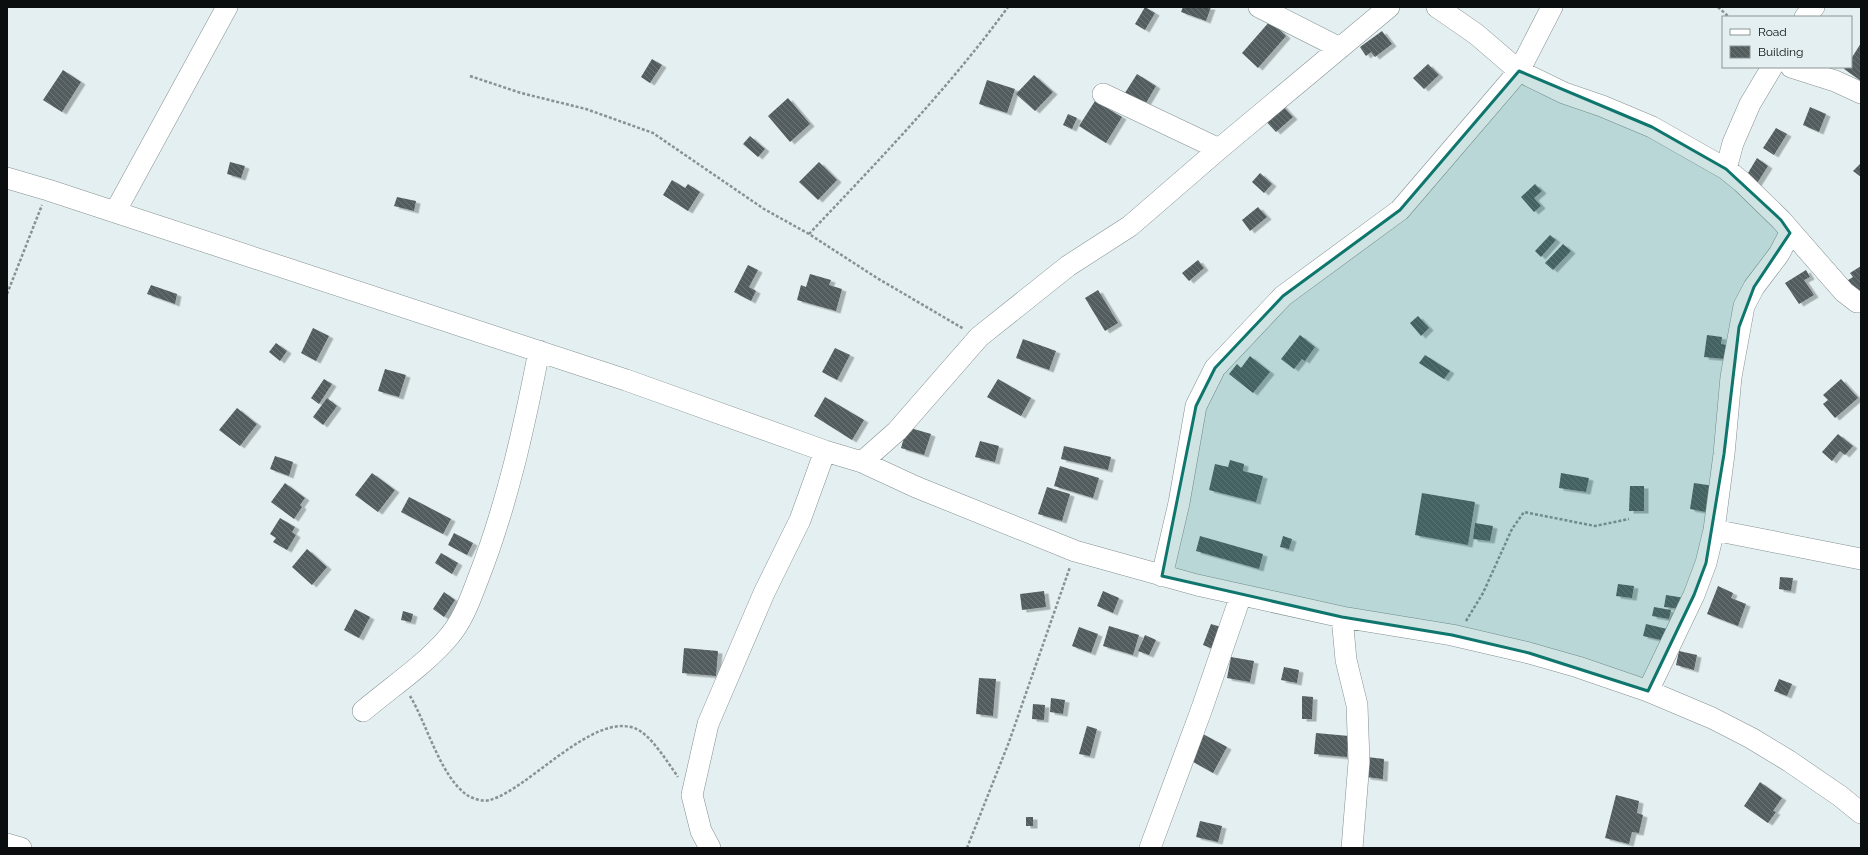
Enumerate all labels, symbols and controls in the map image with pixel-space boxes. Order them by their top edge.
legend [1722,16,1852,68]
text: Road [1758,25,1787,39]
text: Building [1758,45,1804,59]

